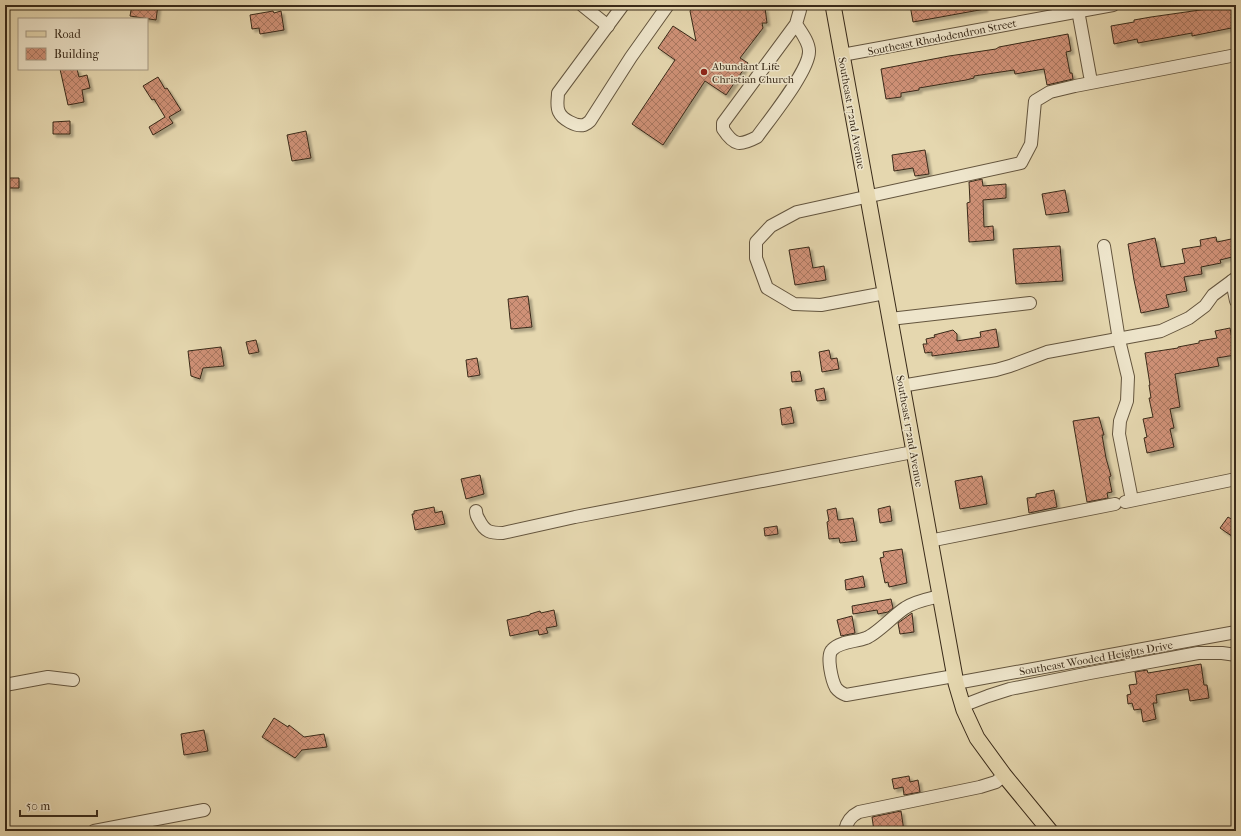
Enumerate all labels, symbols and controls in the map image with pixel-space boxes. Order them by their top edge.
street label: Southeast Rhododendron Street [867,17,1018,58]
legend [18,18,148,70]
text: Road [54,27,81,41]
text: Building [54,47,99,61]
street label: Southeast 172nd Avenue [835,56,868,171]
place label: Abundant Life Christian Church [711,60,795,86]
marker: Abundant Life Christian Church [699,67,709,77]
street label: Southeast 172nd Avenue [893,374,926,489]
street label: Southeast Wooded Heights Drive [1018,638,1174,678]
scale bar [20,792,97,818]
text: 50 m [26,799,50,813]

